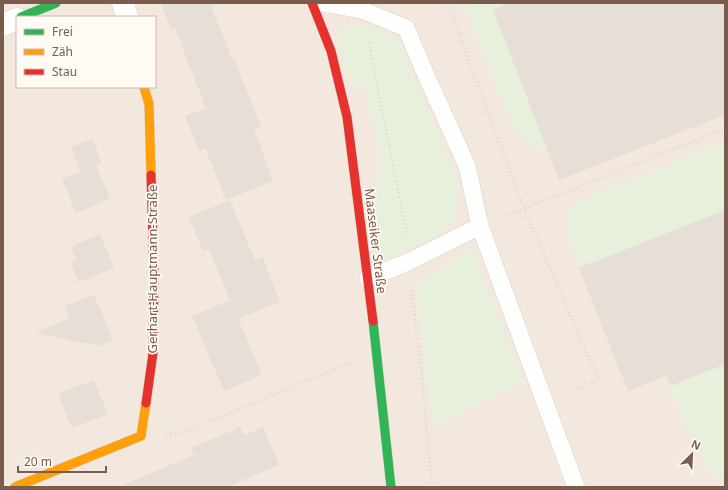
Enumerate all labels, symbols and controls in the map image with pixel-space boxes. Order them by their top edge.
legend [16,16,156,88]
text: Frei [52,23,73,40]
text: Zäh [52,43,73,60]
text: Stau [52,63,77,80]
street label: Gerhart-Hauptmann-Straße [143,185,161,353]
street label: Maaseiker Straße [361,187,391,295]
north arrow [672,434,712,474]
text: N [689,436,703,453]
scale bar [18,448,106,474]
text: 20 m [24,453,52,470]

